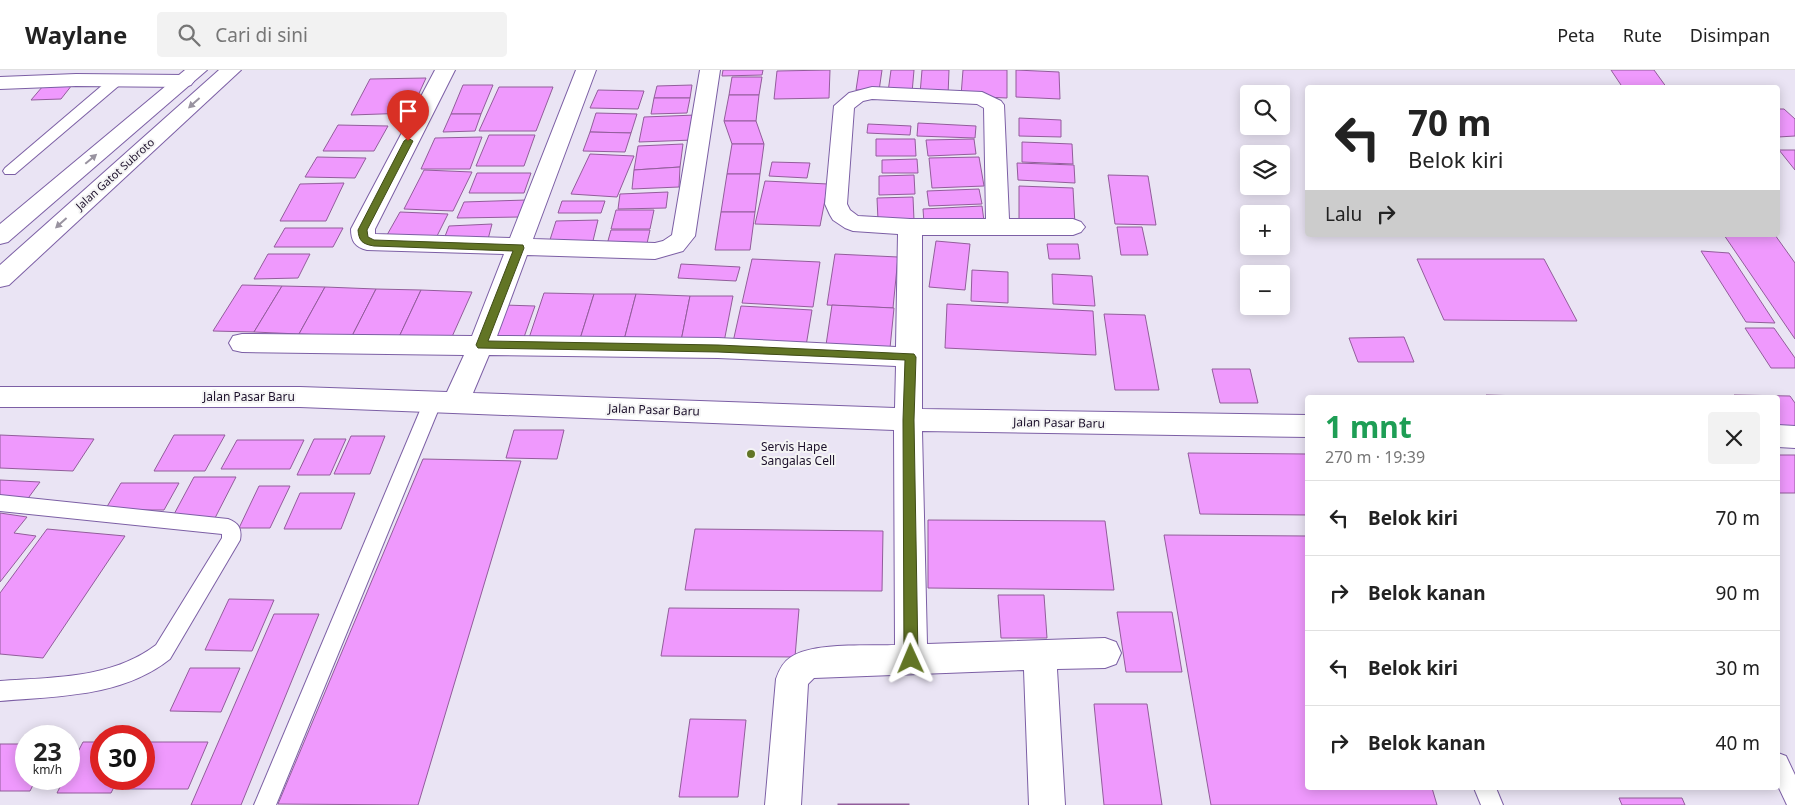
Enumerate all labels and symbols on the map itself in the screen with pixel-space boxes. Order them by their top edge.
pin [387,90,429,141]
one-way arrow [188,97,201,108]
street label: Jalan Gatot Subroto [71,134,157,214]
one-way arrow [84,154,97,165]
one-way arrow [55,217,67,229]
street label: Jalan Pasar Baru [202,388,295,405]
street label: Jalan Pasar Baru [607,399,700,420]
street label: Jalan Pasar Baru [1012,413,1105,432]
place label: Servis Hape Sangalas Cell [761,438,835,469]
marker: Servis Hape Sangalas Cell [745,448,757,460]
position arrow [884,632,936,684]
speed limit sign: 30 [90,725,155,790]

